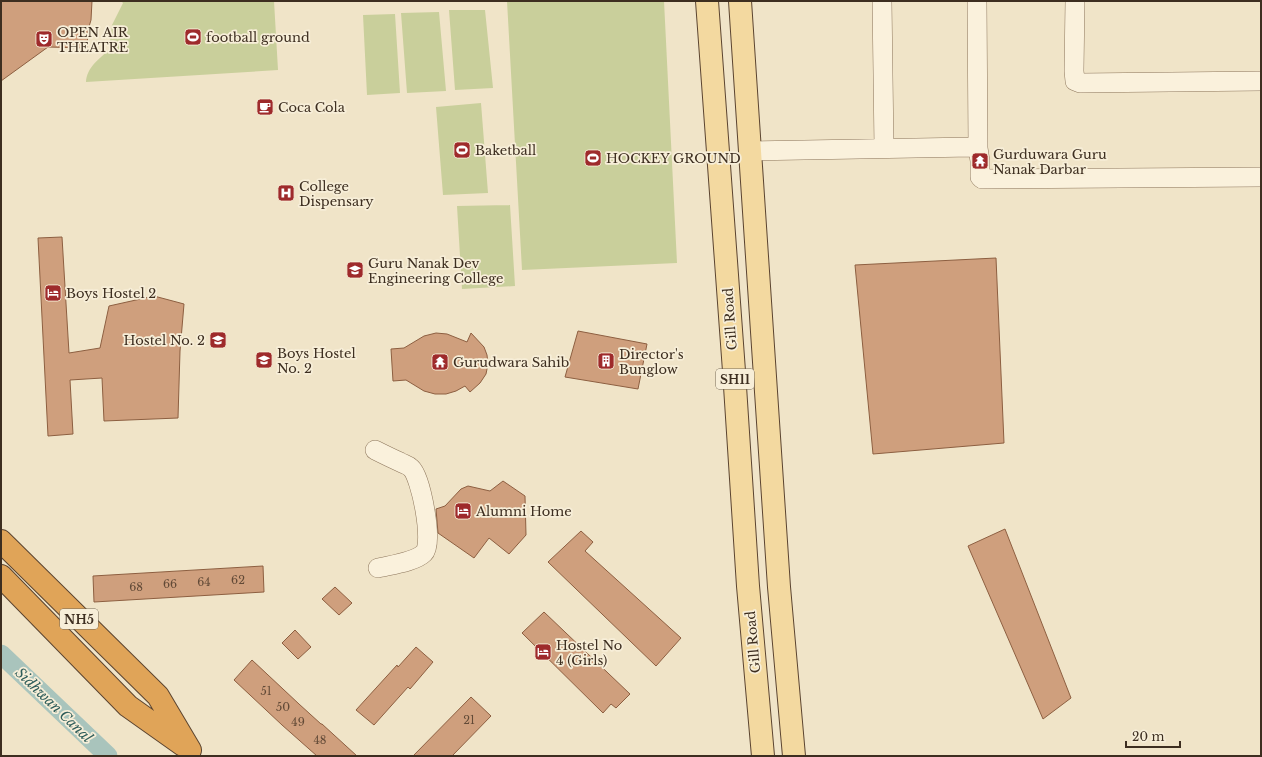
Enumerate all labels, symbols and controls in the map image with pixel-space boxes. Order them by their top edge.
place label: OPEN AIR THEATRE [57,24,129,56]
sports icon: football ground [183,27,203,47]
theatre icon: OPEN AIR THEATRE [34,29,54,49]
place label: football ground [206,29,310,46]
cafe icon: Coca Cola [255,97,275,117]
place label: Coca Cola [278,99,346,116]
sports icon: Baketball [452,140,472,160]
place label: Baketball [475,142,536,159]
place label: Gurduwara Guru Nanak Darbar [993,146,1107,178]
sports icon: HOCKEY GROUND [583,148,603,168]
place label: HOCKEY GROUND [606,150,741,167]
temple icon: Gurduwara Guru Nanak Darbar [970,151,990,171]
place label: College Dispensary [299,178,374,210]
hospital icon: College Dispensary [276,183,296,203]
place label: Guru Nanak Dev Engineering College [368,255,503,287]
school or university icon: Guru Nanak Dev Engineering College [345,260,365,280]
hotel icon: Boys Hostel 2 [43,283,63,303]
place label: Boys Hostel 2 [66,285,156,302]
street label: Gill Road [719,287,741,351]
school or university icon: Hostel No. 2 [208,330,228,350]
place label: Hostel No. 2 [124,332,205,349]
place label: Boys Hostel No. 2 [277,345,356,377]
place label: Director's Bunglow [619,346,684,378]
school or university icon: Boys Hostel No. 2 [254,350,274,370]
building icon: Director's Bunglow [596,351,616,371]
temple icon: Gurudwara Sahib [430,352,450,372]
place label: Gurudwara Sahib [453,354,569,371]
road number: SH11 [716,369,754,389]
hotel icon: Alumni Home [453,501,473,521]
place label: Alumni Home [475,503,572,520]
house number: 62 [231,573,245,587]
house number: 64 [197,575,211,589]
house number: 66 [163,577,177,591]
house number: 68 [129,580,143,594]
road number: NH5 [60,609,98,629]
street label: Gill Road [742,610,764,674]
place label: Hostel No 4 (Girls) [556,637,622,669]
hotel icon: Hostel No 4 (Girls) [533,642,553,662]
water label: Sidhwan Canal [12,664,97,747]
house number: 51 [260,684,272,698]
house number: 50 [276,700,290,714]
house number: 21 [463,713,475,727]
house number: 49 [291,715,305,729]
scale bar [1126,723,1180,749]
text: 20 m [1132,729,1164,744]
house number: 48 [313,733,327,747]

